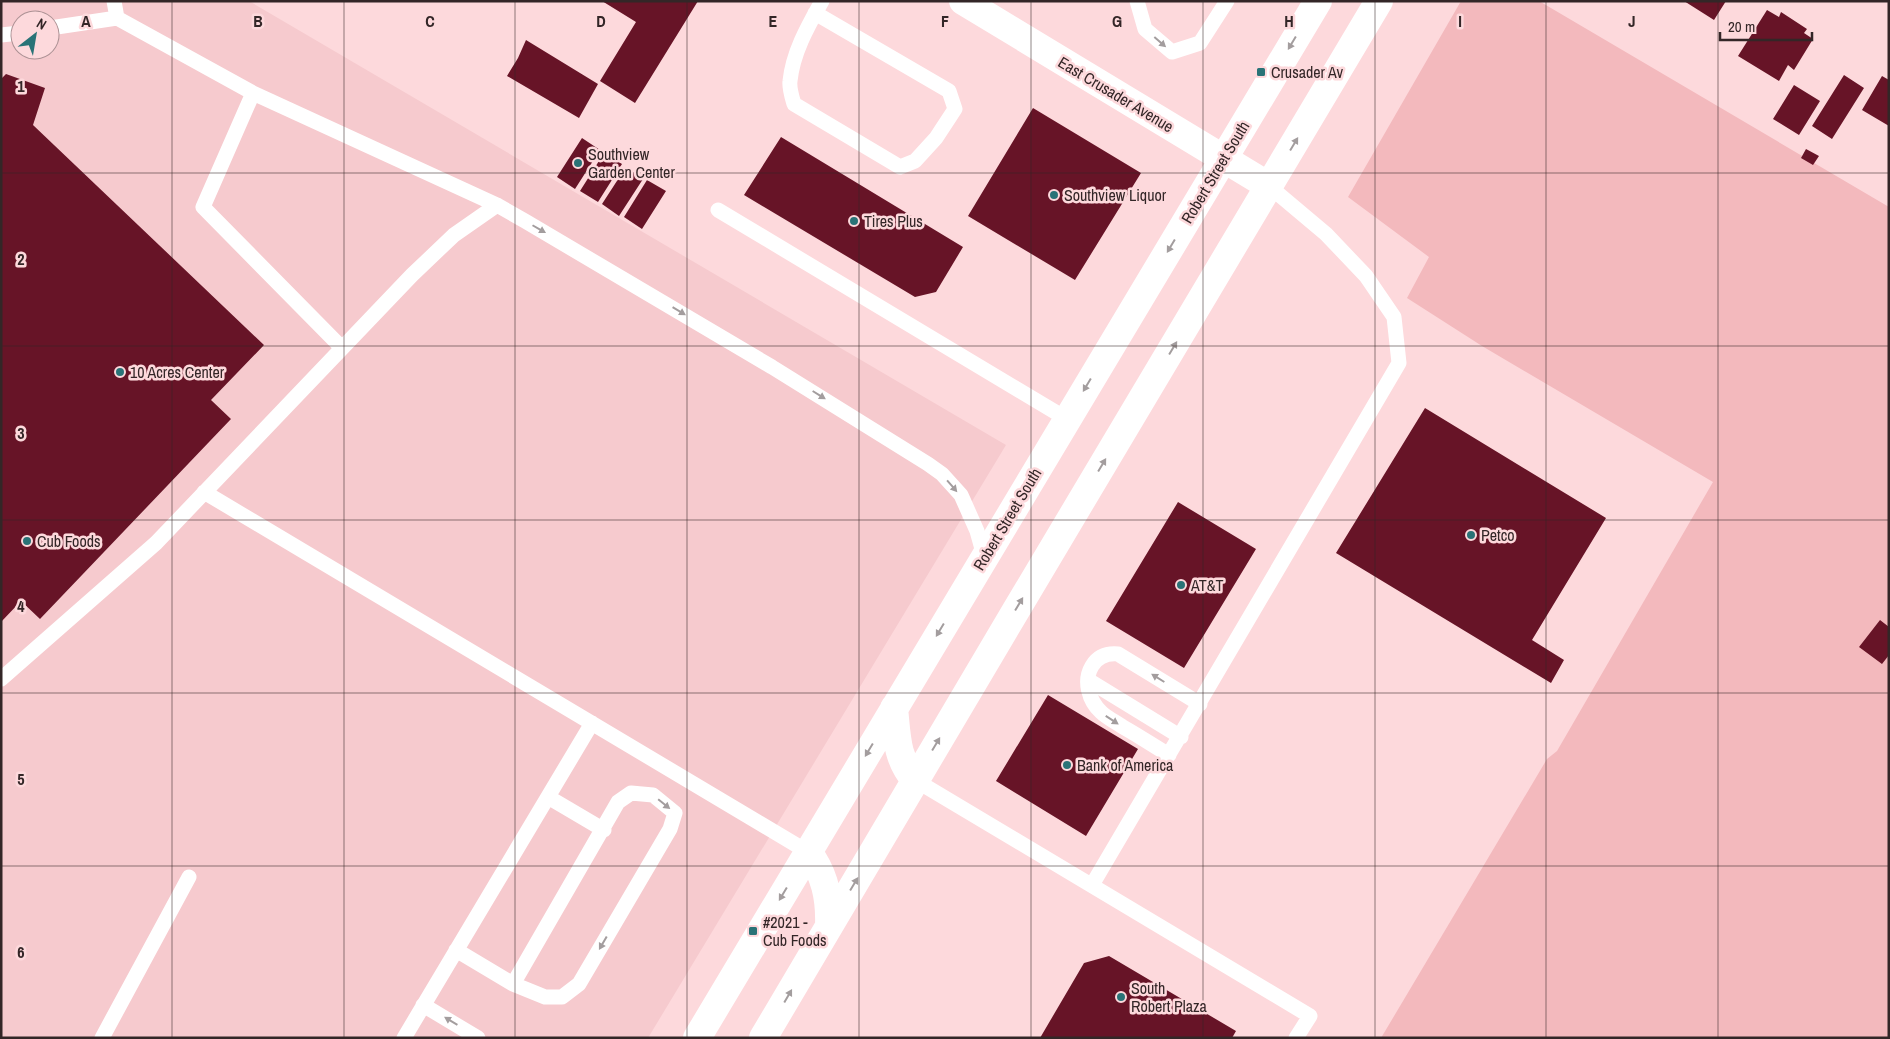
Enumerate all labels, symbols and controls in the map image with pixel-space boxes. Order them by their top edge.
north arrow [10,10,60,60]
text: A [81,10,91,32]
text: B [253,10,263,32]
text: C [425,10,435,32]
text: D [596,10,606,32]
text: E [769,10,778,32]
text: F [941,10,949,32]
text: G [1112,10,1122,32]
text: H [1284,10,1294,32]
text: I [1458,10,1462,32]
text: J [1628,10,1636,32]
scale bar [1720,10,1812,42]
text: N [34,14,50,34]
text: 20 m [1728,16,1755,37]
one-way arrow [1154,36,1166,48]
one-way arrow [1288,37,1297,50]
street label: East Crusader Avenue [1054,51,1178,137]
place label: Crusader Av [1271,61,1343,83]
marker: Crusader Av [1255,66,1267,78]
text: 1 [17,75,25,97]
street label: Robert Street South [1176,117,1254,227]
one-way arrow [1289,137,1298,150]
place label: Southview Garden Center [588,143,675,183]
marker: Southview Garden Center [572,157,584,169]
place label: Southview Liquor [1064,184,1167,206]
marker: Southview Liquor [1048,189,1060,201]
place label: Tires Plus [864,210,923,232]
marker: Tires Plus [848,215,860,227]
one-way arrow [533,224,546,233]
one-way arrow [1166,239,1175,252]
text: 2 [17,248,25,270]
one-way arrow [673,307,686,316]
one-way arrow [1168,341,1177,354]
place label: 10 Acres Center [130,361,225,383]
marker: 10 Acres Center [114,366,126,378]
one-way arrow [1083,378,1092,391]
one-way arrow [812,391,825,400]
text: 3 [17,422,25,444]
one-way arrow [1098,458,1107,471]
street label: Robert Street South [968,464,1046,574]
one-way arrow [947,480,958,493]
place label: Petco [1481,524,1515,546]
marker: Petco [1465,529,1477,541]
place label: Cub Foods [37,530,101,552]
marker: Cub Foods [21,535,33,547]
place label: AT&T [1190,574,1224,596]
marker: AT&T [1175,579,1187,591]
text: 4 [17,595,25,617]
one-way arrow [1014,598,1023,611]
one-way arrow [936,624,945,637]
one-way arrow [1152,674,1165,683]
one-way arrow [1105,715,1119,724]
one-way arrow [932,738,941,751]
one-way arrow [864,743,873,756]
place label: Bank of America [1077,754,1174,776]
marker: Bank of America [1061,759,1073,771]
text: 5 [17,768,25,790]
one-way arrow [658,799,671,810]
one-way arrow [849,878,858,891]
one-way arrow [778,887,787,900]
place label: #2021 - Cub Foods [763,911,827,951]
marker: #2021 - Cub Foods [747,925,759,937]
one-way arrow [599,936,608,949]
text: 6 [17,941,25,963]
place label: South Robert Plaza [1131,977,1208,1017]
one-way arrow [783,989,792,1002]
marker: South Robert Plaza [1115,991,1127,1003]
one-way arrow [444,1017,457,1026]

